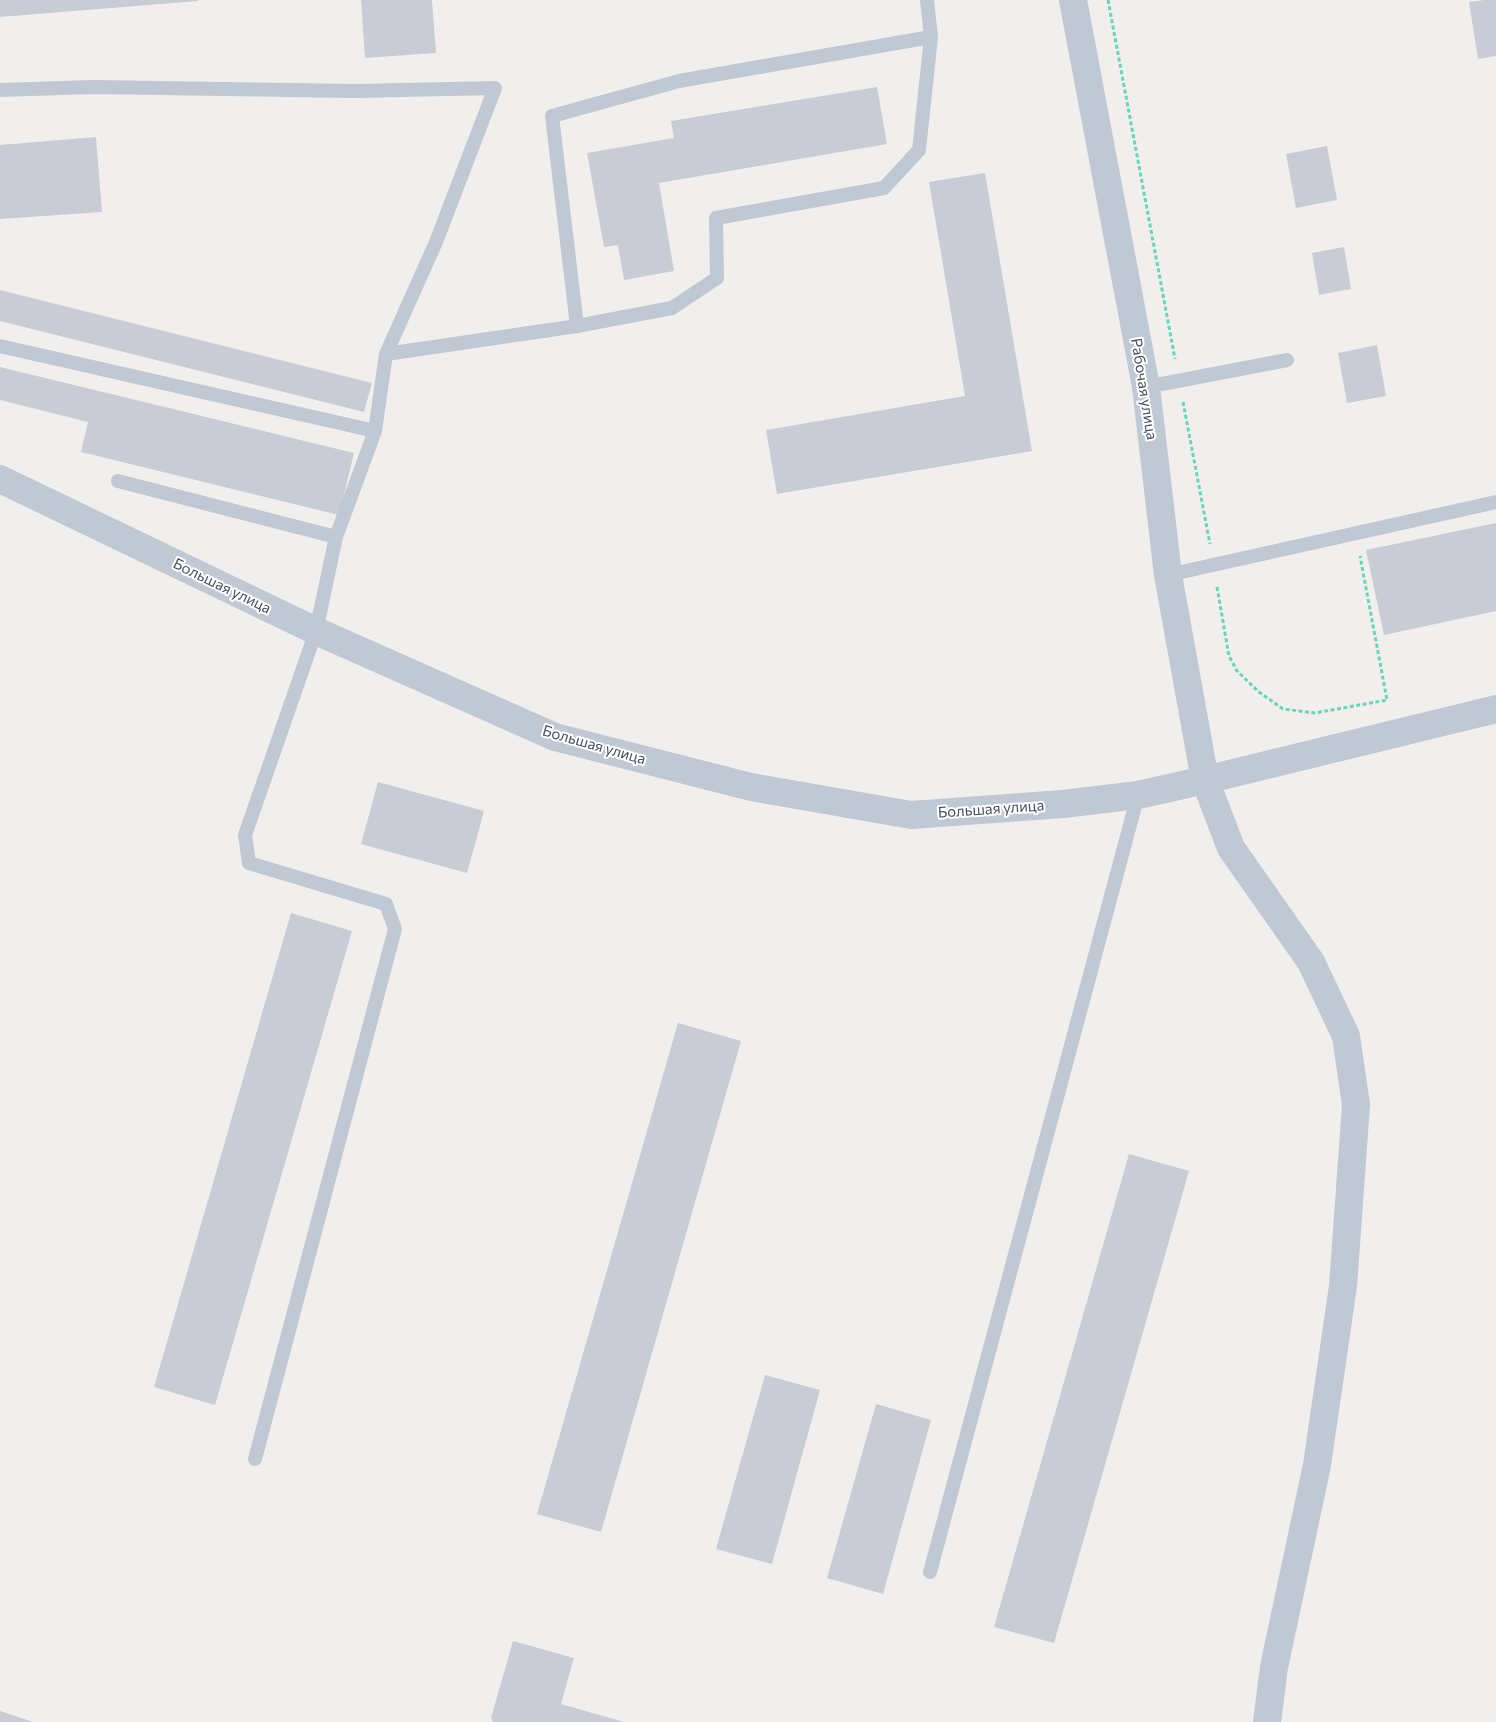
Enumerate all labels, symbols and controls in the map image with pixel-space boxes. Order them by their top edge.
street label: Рабочая улица [1127,337,1161,441]
street label: Большая улица [170,555,274,617]
street label: Большая улица [540,722,648,768]
street label: Большая улица [937,796,1045,822]

